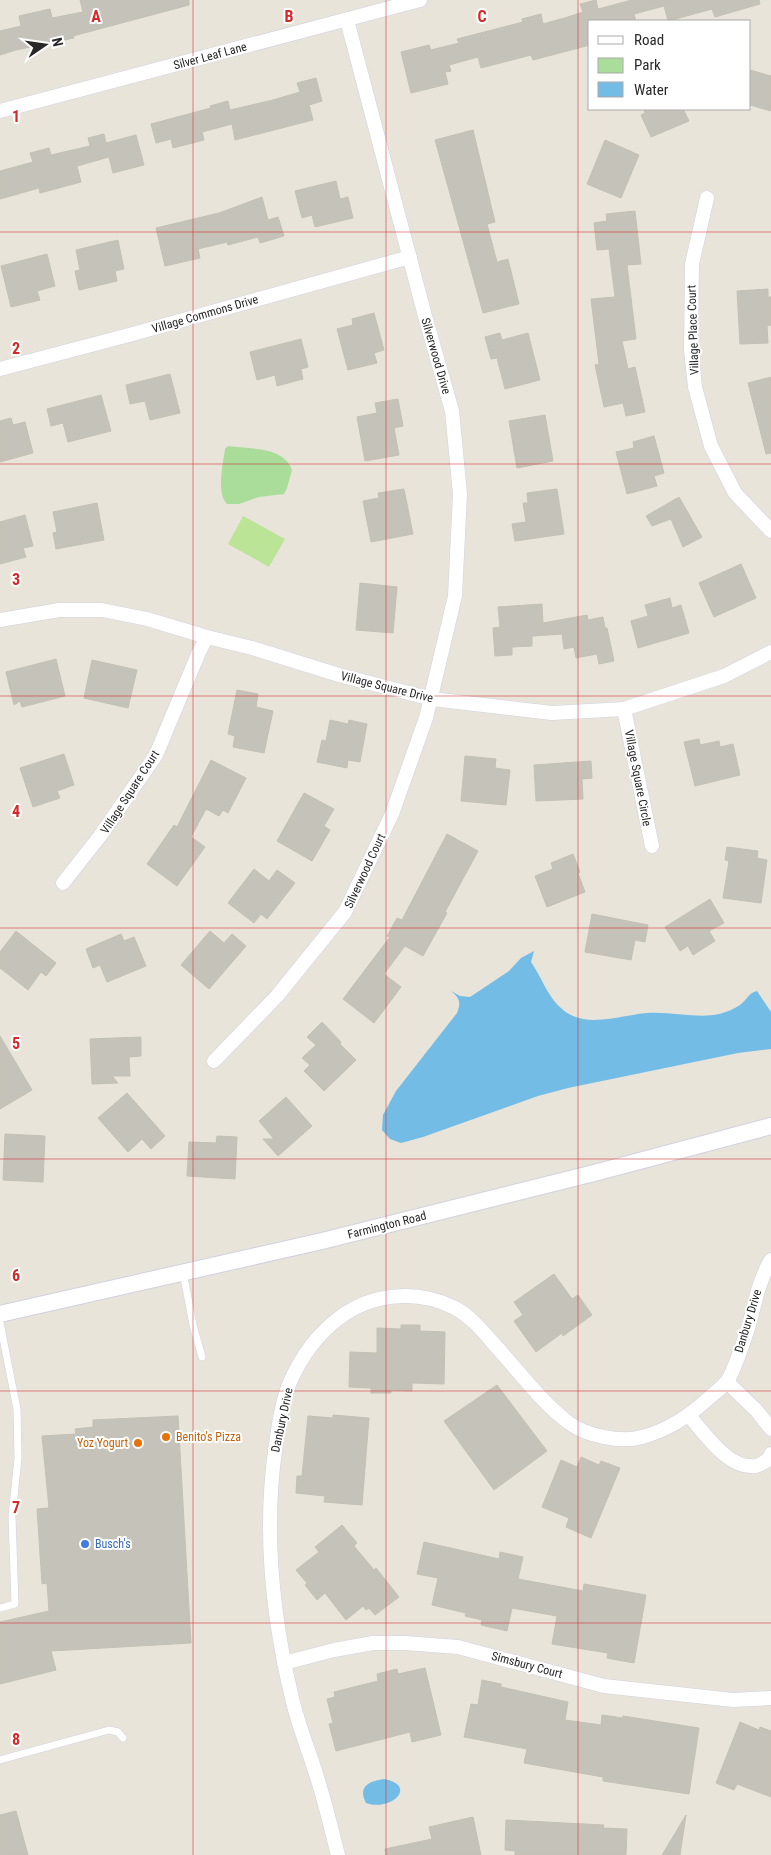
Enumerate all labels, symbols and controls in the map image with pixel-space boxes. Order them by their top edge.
text: A [91,7,101,26]
text: B [285,7,294,26]
text: C [477,7,487,26]
north arrow [20,20,70,70]
legend [588,20,751,110]
text: Road [634,31,664,49]
text: N [49,36,66,48]
street label: Silver Leaf Lane [172,39,249,73]
text: Park [634,56,661,74]
text: Water [634,81,669,99]
text: 1 [12,107,20,126]
street label: Village Place Court [684,284,702,375]
street label: Village Commons Drive [150,292,260,336]
street label: Silverwood Drive [418,316,454,396]
text: 2 [12,339,20,358]
text: 3 [12,570,20,589]
street label: Village Square Drive [339,669,435,705]
street label: Village Square Circle [622,729,654,828]
street label: Village Square Court [98,747,162,836]
text: 4 [12,802,20,821]
street label: Silverwood Court [342,831,389,911]
text: 5 [12,1034,20,1053]
street label: Farmington Road [346,1208,428,1242]
text: 6 [12,1266,20,1285]
street label: Danbury Drive [732,1287,764,1354]
street label: Danbury Drive [268,1386,296,1454]
place label: Benito's Pizza [176,1430,241,1444]
marker: Benito's Pizza [160,1431,172,1443]
place label: Yoz Yogurt [77,1436,128,1450]
marker: Yoz Yogurt [132,1437,144,1449]
text: 7 [12,1498,20,1517]
place label: Busch's [95,1537,131,1551]
marker: Busch's [79,1538,91,1550]
street label: Simsbury Court [490,1649,564,1681]
text: 8 [12,1730,20,1749]

